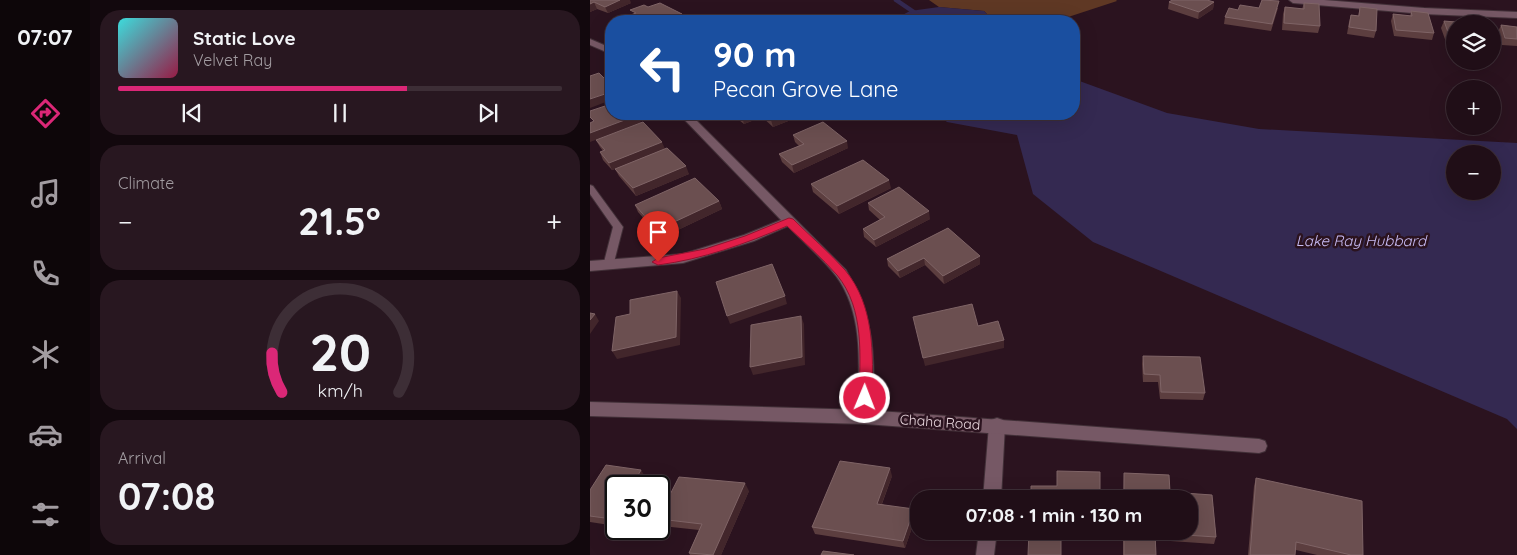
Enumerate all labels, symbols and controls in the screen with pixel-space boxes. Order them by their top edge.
map controls [1446,15,1501,200]
button: layers [1446,15,1501,70]
text: 07:07 [17,23,73,51]
text: Static Love [193,26,296,50]
text: 90 m [713,32,796,76]
icon: left [630,35,695,100]
text: Velvet Ray [193,50,272,70]
text: Pecan Grove Lane [713,75,898,103]
button: + [1446,80,1501,135]
icon: directions [28,96,63,131]
icon: previous [178,99,206,127]
icon: pause [326,99,354,127]
icon: next [474,99,502,127]
button: − [1446,145,1501,200]
text: Climate [118,173,174,193]
icon: music [28,176,63,211]
text: 21.5° [298,197,381,245]
text: − [118,204,133,239]
text: + [546,204,562,239]
pin [637,211,679,262]
icon: arrive [644,218,672,246]
water label: Lake Ray Hubbard [1296,231,1428,250]
icon: phone [28,256,63,291]
text: 20 [309,319,371,384]
icon: climate [28,337,63,372]
position arrow [838,371,890,423]
text: km/h [317,379,363,401]
street label: Chaha Road [899,410,981,434]
icon: car [28,417,63,452]
text: Arrival [118,448,166,468]
text: 07:08 [118,472,215,520]
speed limit sign: 30 [605,475,670,540]
icon: filters [28,497,63,532]
text: 07:08 · 1 min · 130 m [966,503,1142,527]

